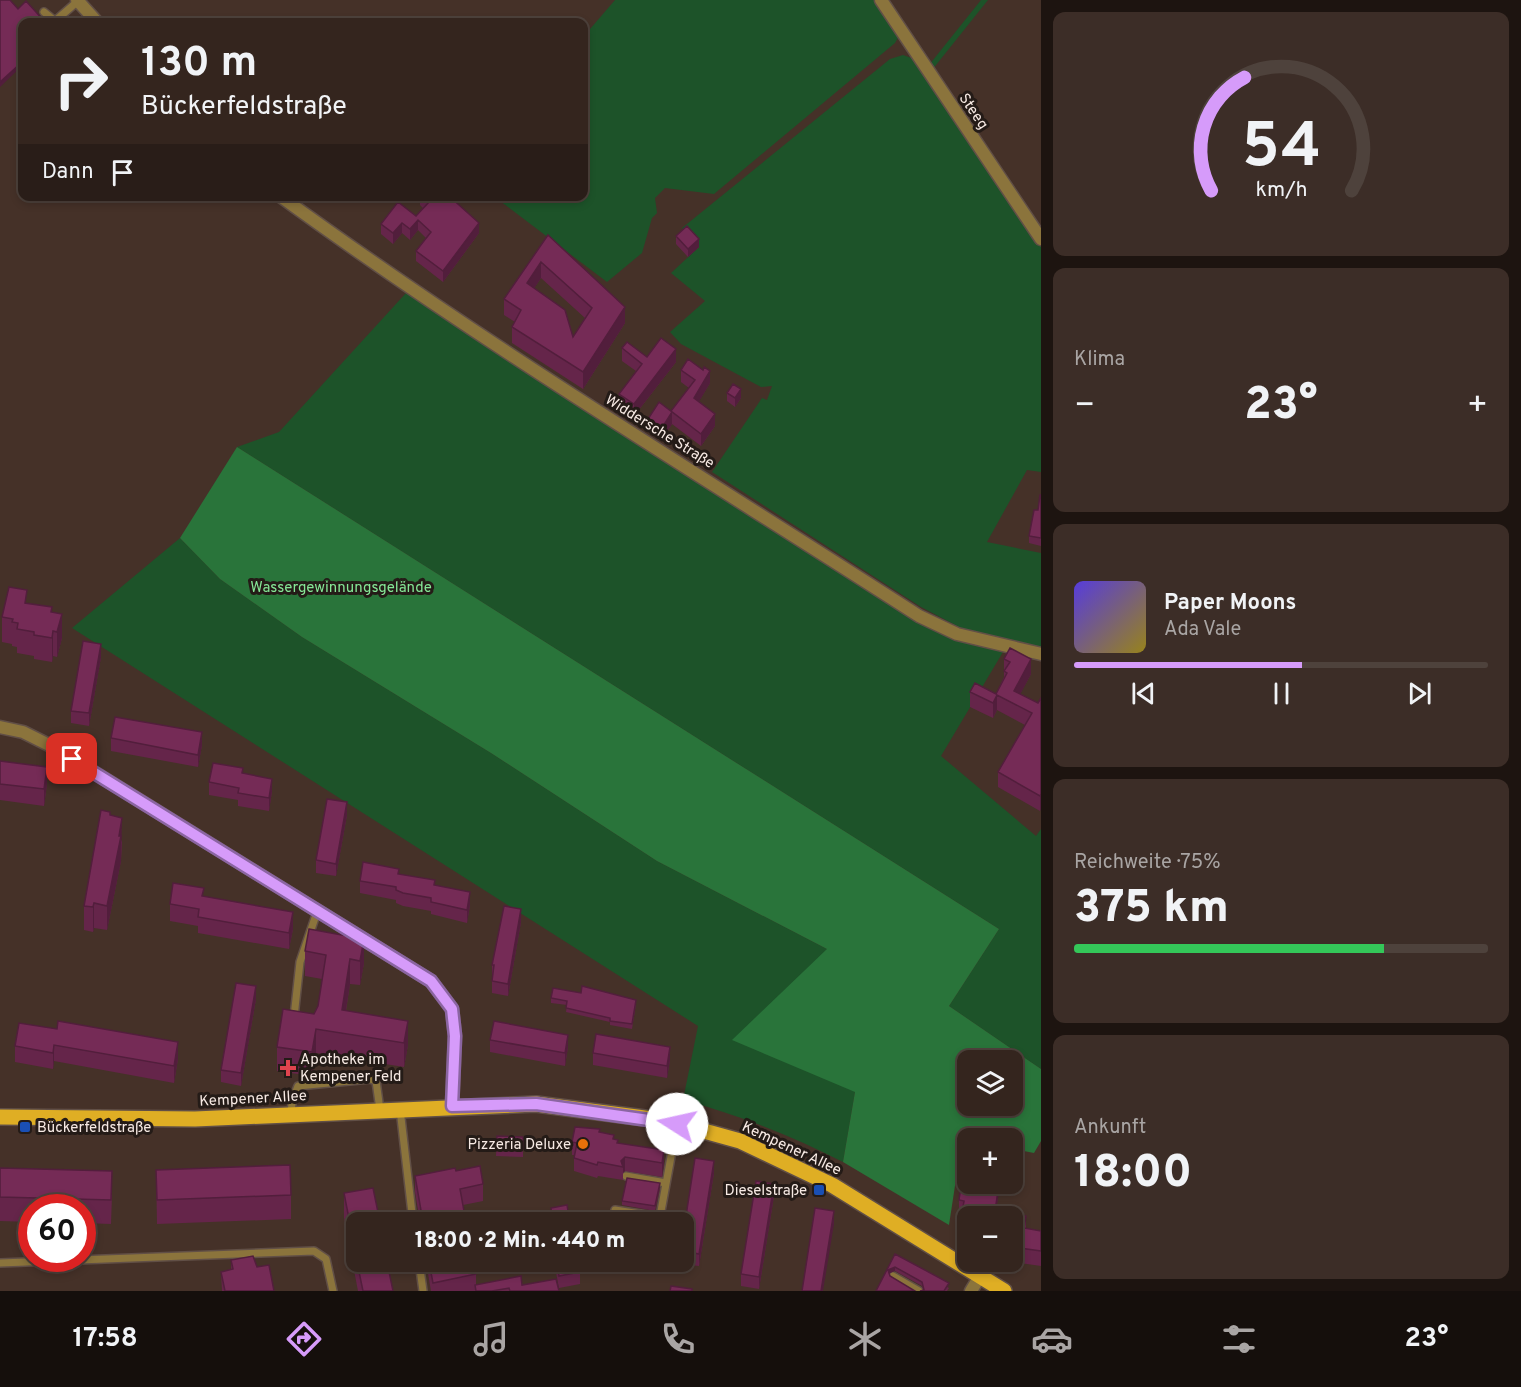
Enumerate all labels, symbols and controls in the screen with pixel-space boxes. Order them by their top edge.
text: 130 m [141,38,257,91]
icon: right [42,42,120,120]
text: Bückerfeldstraße [141,90,347,124]
street label: Steeg [954,90,992,134]
text: 54 [1241,110,1321,189]
icon: arrive [106,156,139,189]
text: Dann [42,159,94,186]
text: km/h [1255,177,1307,204]
text: Klima [1074,347,1125,373]
text: 23° [1244,378,1318,435]
text: − [1074,386,1095,428]
text: + [1467,386,1488,428]
street label: Widdersche Straße [601,391,717,474]
park label: Wassergewinnungsgelände [250,579,432,598]
text: Paper Moons [1164,590,1296,617]
text: Ada Vale [1164,617,1241,643]
icon: previous [1127,677,1160,710]
icon: pause [1265,677,1298,710]
icon: next [1403,677,1436,710]
pin [46,733,97,784]
icon: arrive [55,742,88,775]
text: Reichweite · 75% [1074,850,1221,876]
text: 375 km [1074,881,1229,938]
map controls [957,1050,1023,1272]
button: layers [957,1050,1023,1116]
place label: Apotheke im Kempener Feld [300,1051,402,1087]
marker: Apotheke im Kempener Feld [281,1061,295,1075]
street label: Kempener Allee [199,1087,307,1112]
position arrow [645,1092,709,1156]
text: Ankunft [1074,1115,1146,1141]
street label: Kempener Allee [739,1118,844,1181]
place label: Bückerfeldstraße [37,1119,151,1138]
marker: Bückerfeldstraße [18,1120,32,1134]
button: + [957,1128,1023,1194]
place label: Pizzeria Deluxe [468,1136,571,1155]
marker: Pizzeria Deluxe [576,1137,590,1151]
text: 18:00 [1074,1146,1192,1203]
place label: Dieselstraße [724,1182,807,1201]
marker: Dieselstraße [812,1183,826,1197]
speed limit sign: 60 [18,1194,96,1272]
button: − [957,1206,1023,1272]
text: 18:00 · 2 Min. · 440 m [415,1228,625,1255]
icon: directions [283,1318,325,1360]
icon: music [470,1318,512,1360]
icon: phone [657,1318,699,1360]
icon: climate [844,1318,886,1360]
icon: car [1031,1318,1073,1360]
icon: filters [1218,1318,1260,1360]
text: 17:58 [72,1322,138,1356]
text: 23° [1404,1322,1448,1356]

